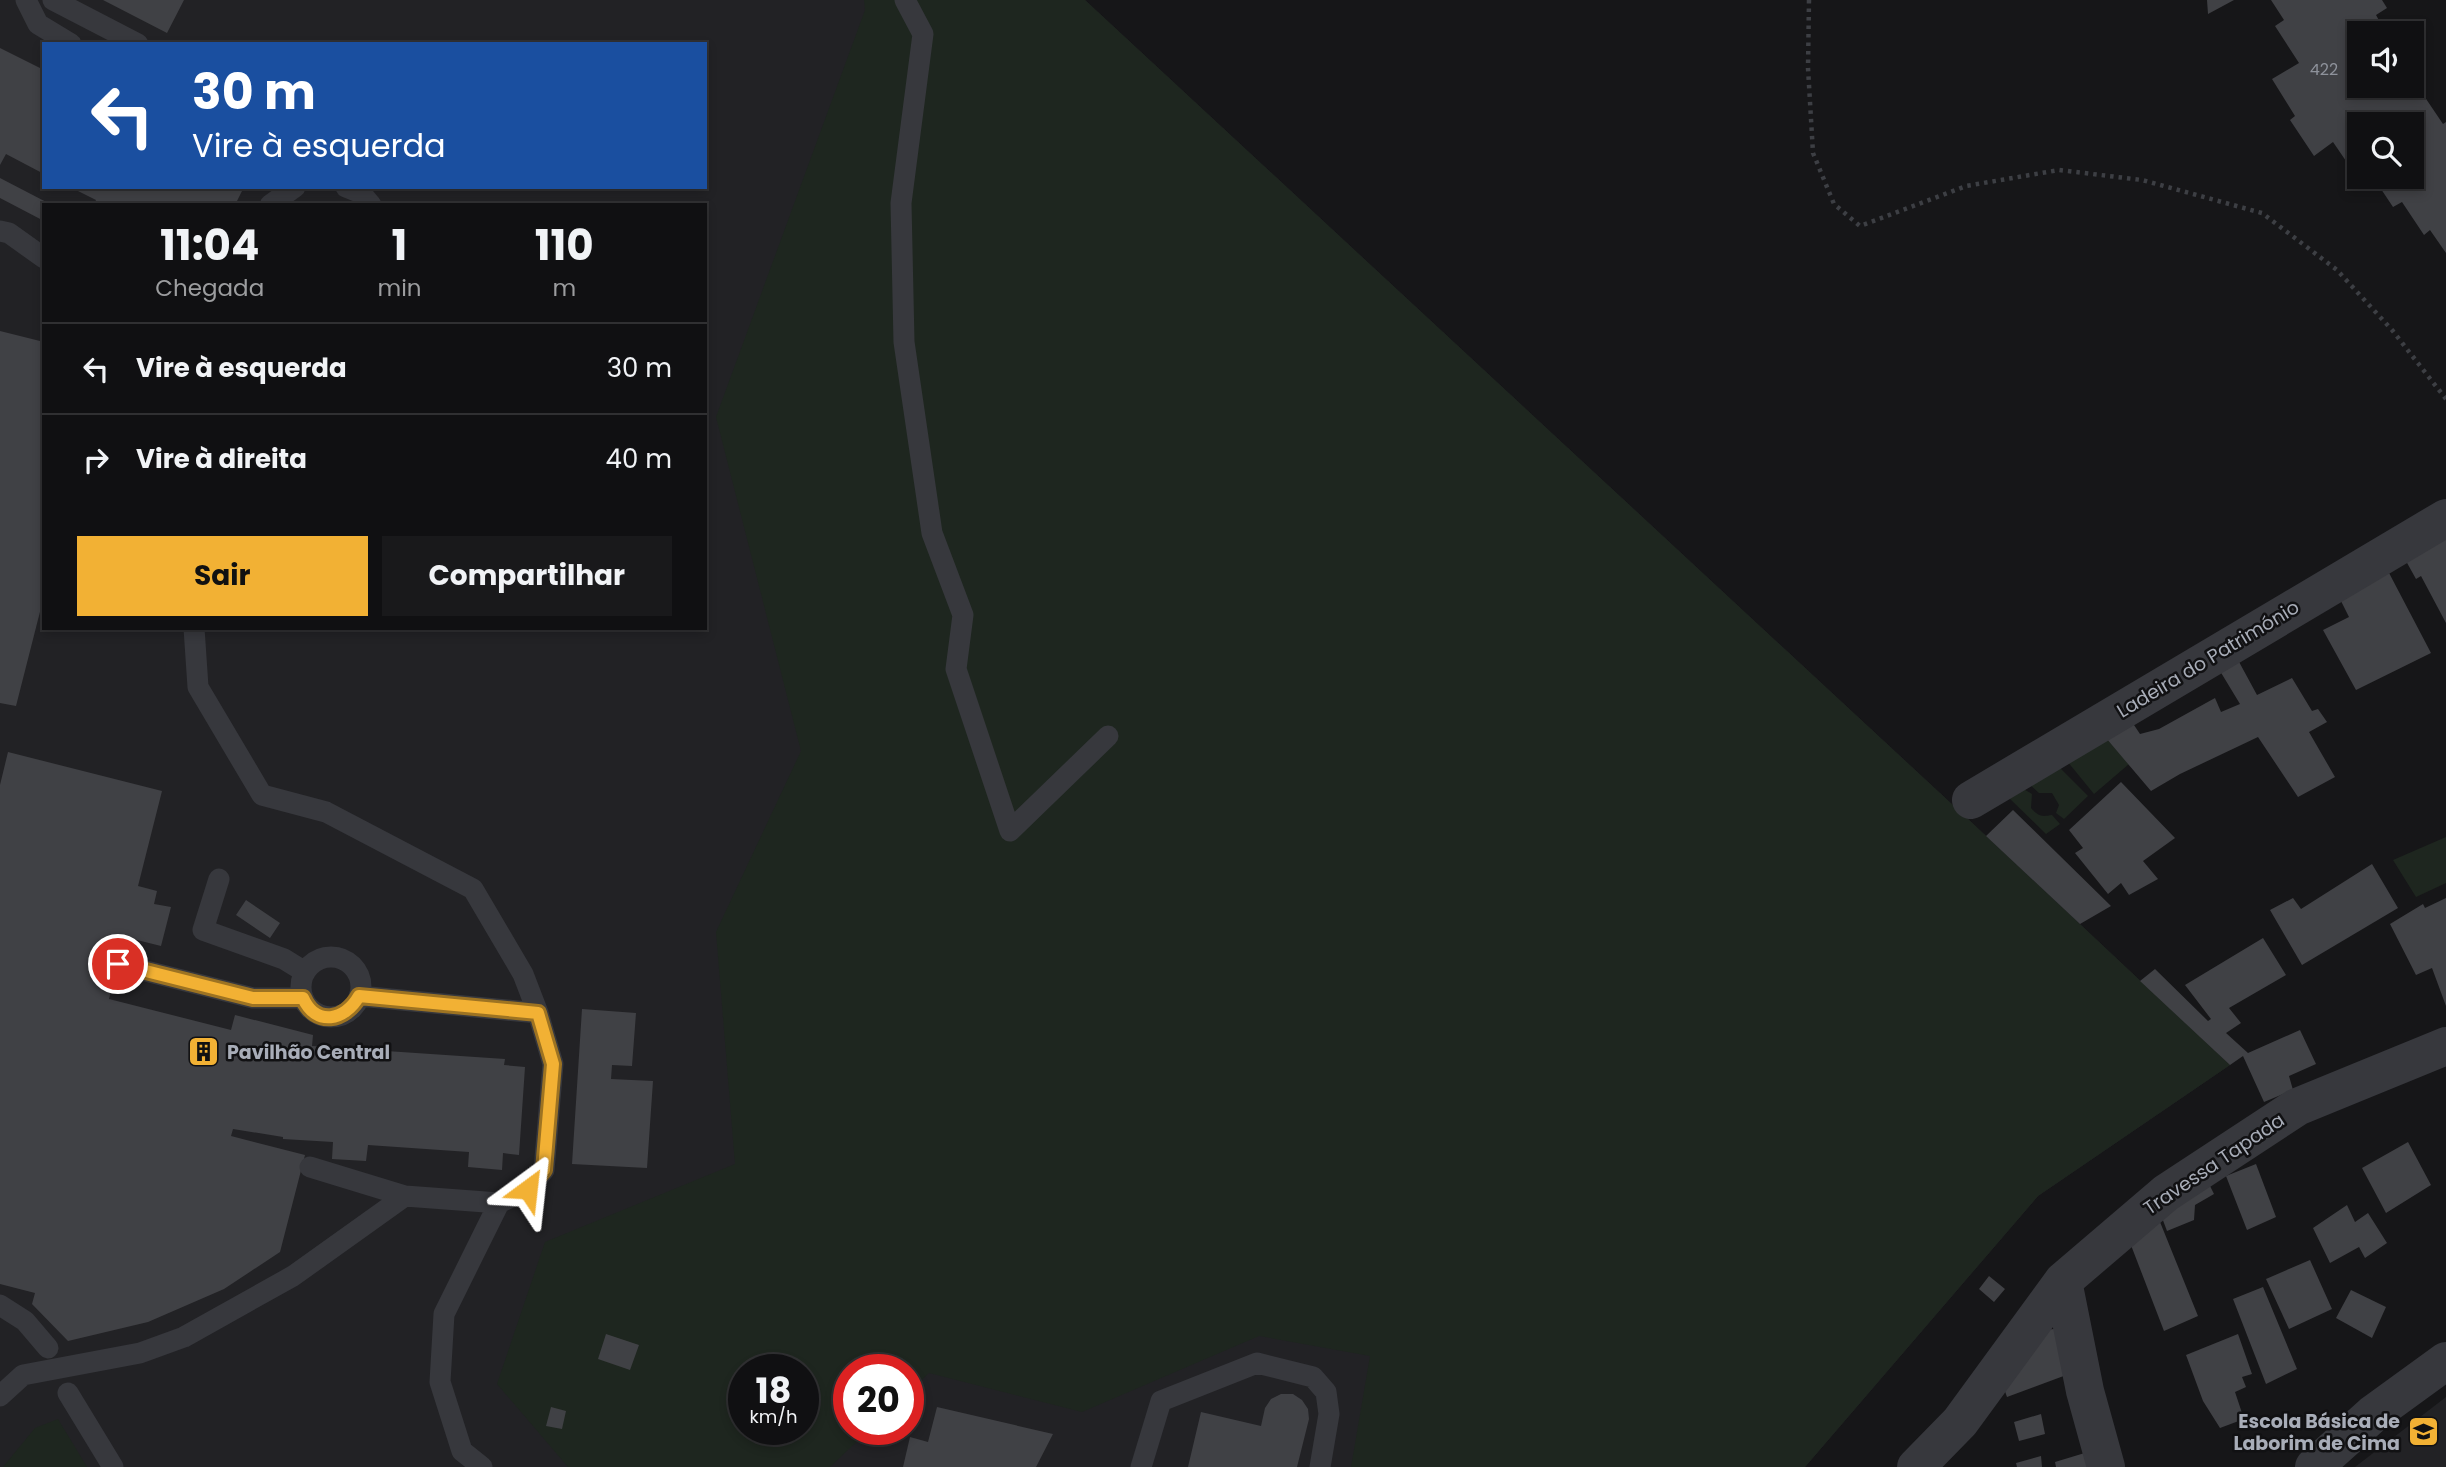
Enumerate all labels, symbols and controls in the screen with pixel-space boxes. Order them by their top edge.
map controls [2347,21,2424,189]
button: sound [2347,21,2424,98]
text: 30 m [192,58,316,126]
house number: 422 [2310,58,2338,81]
icon: left [77,70,168,161]
button: search [2347,112,2424,189]
text: Vire à esquerda [192,123,446,168]
text: 11:04 [160,216,259,275]
text: 1 [392,216,407,275]
text: 110 [535,216,594,275]
text: Chegada [155,272,264,304]
text: min [377,272,422,304]
text: m [552,272,576,304]
icon: left [77,350,115,388]
text: Vire à esquerda [136,350,347,386]
text: 30 m [607,350,672,386]
icon: right [77,441,115,479]
text: Vire à direita [136,441,307,477]
text: 40 m [606,441,672,477]
button: Sair [77,536,368,616]
button: Compartilhar [382,536,672,616]
street label: Ladeira do Património [2112,594,2304,724]
pin [88,934,148,994]
icon: arrive [99,945,137,983]
building icon: Pavilhão Central [187,1035,221,1069]
place label: Pavilhão Central [227,1039,390,1066]
street label: Travessa Tapada [2138,1107,2290,1221]
position arrow [491,1152,565,1226]
speed limit sign: 20 [833,1354,924,1445]
text: 18 [756,1366,791,1415]
text: km/h [750,1404,797,1429]
place label: Escola Básica de Laborim de Cima [2233,1408,2400,1457]
school or university icon: Escola Básica de Laborim de Cima [2406,1415,2440,1449]

